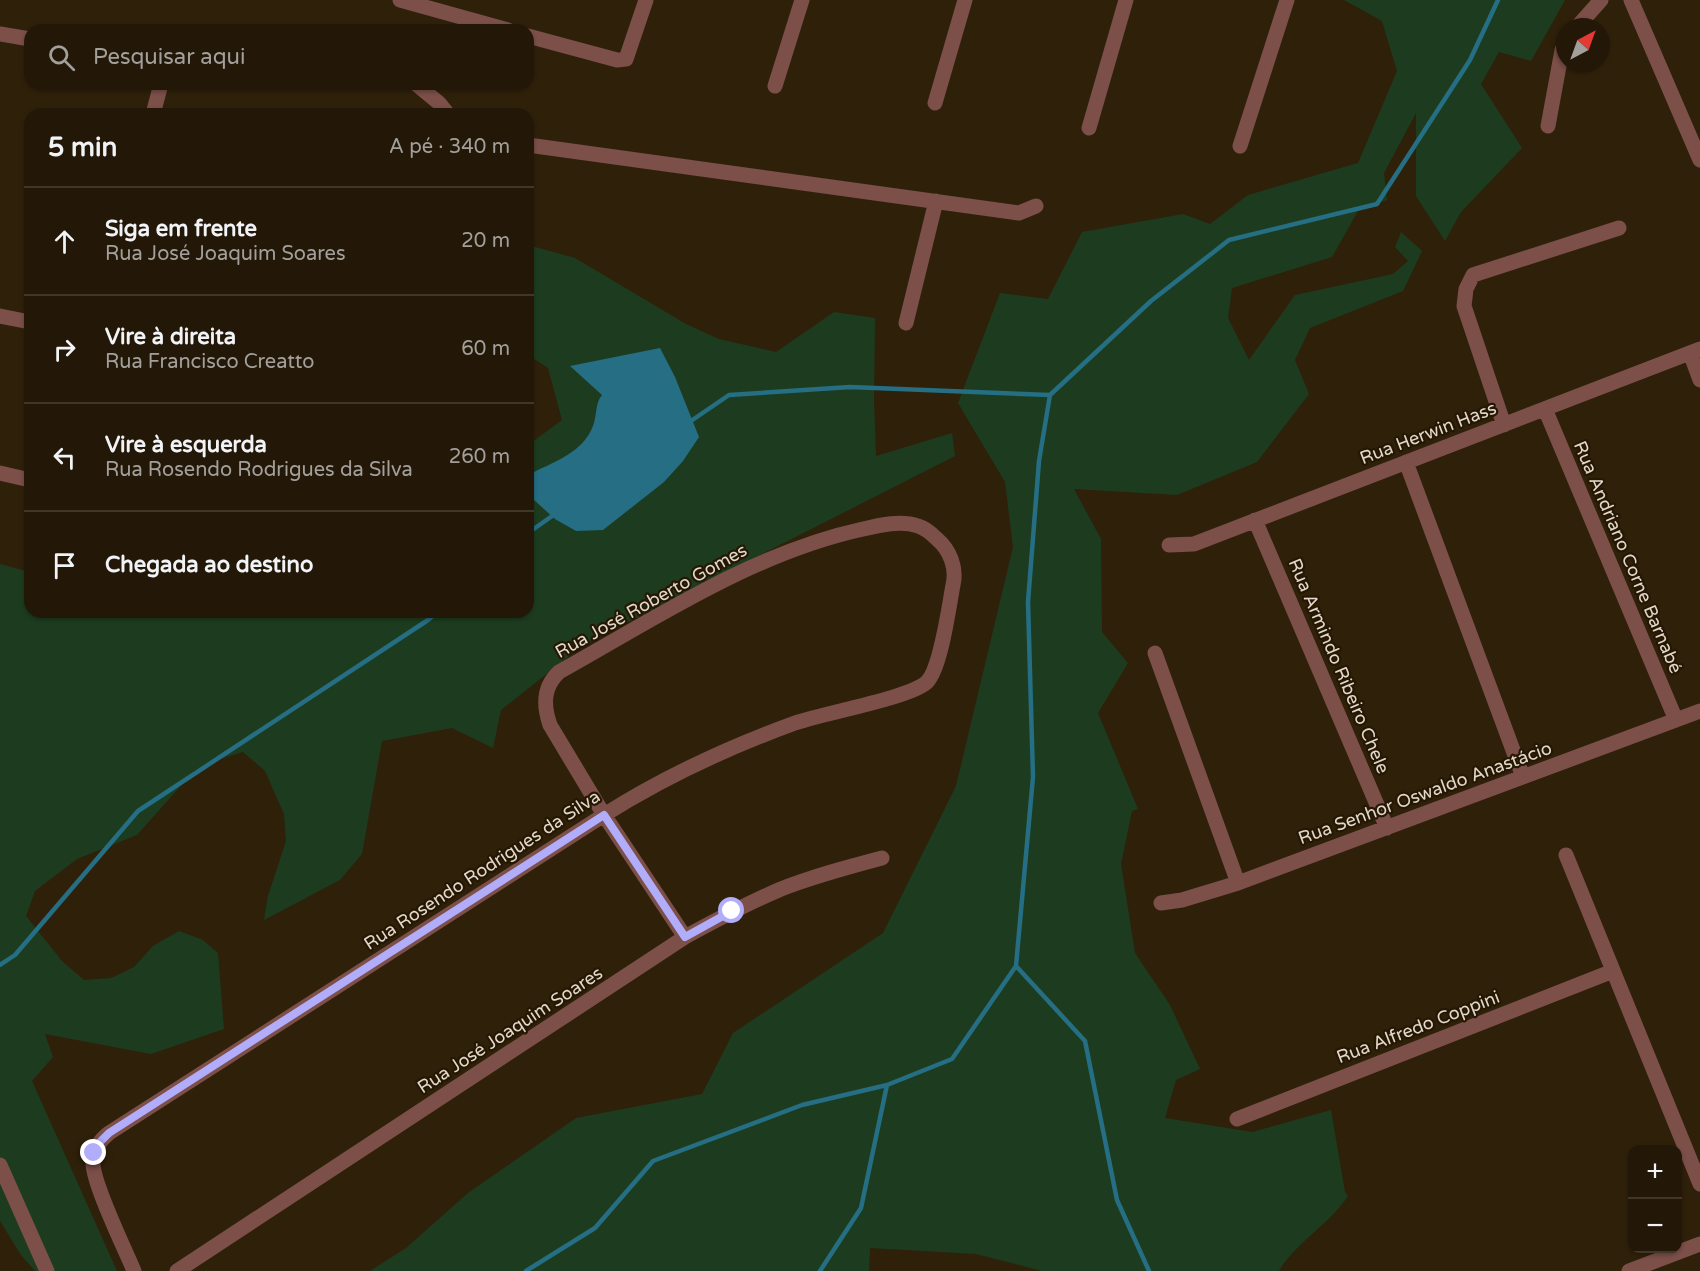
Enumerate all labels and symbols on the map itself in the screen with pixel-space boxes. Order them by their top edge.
north arrow [1556,18,1610,72]
street label: Rua Herwin Hass [1357,397,1499,469]
street label: Rua Andriano Corne Barnabé [1569,438,1687,676]
street label: Rua José Roberto Gomes [551,539,751,663]
street label: Rua Armindo Ribeiro Chele [1284,555,1394,777]
street label: Rua Senhor Oswaldo Anastácio [1295,737,1555,849]
street label: Rua Rosendo Rodrigues da Silva [360,785,604,955]
route start [718,897,744,923]
street label: Rua José Joaquim Soares [413,962,607,1098]
street label: Rua Alfredo Coppini [1333,986,1503,1068]
route end [80,1139,106,1165]

